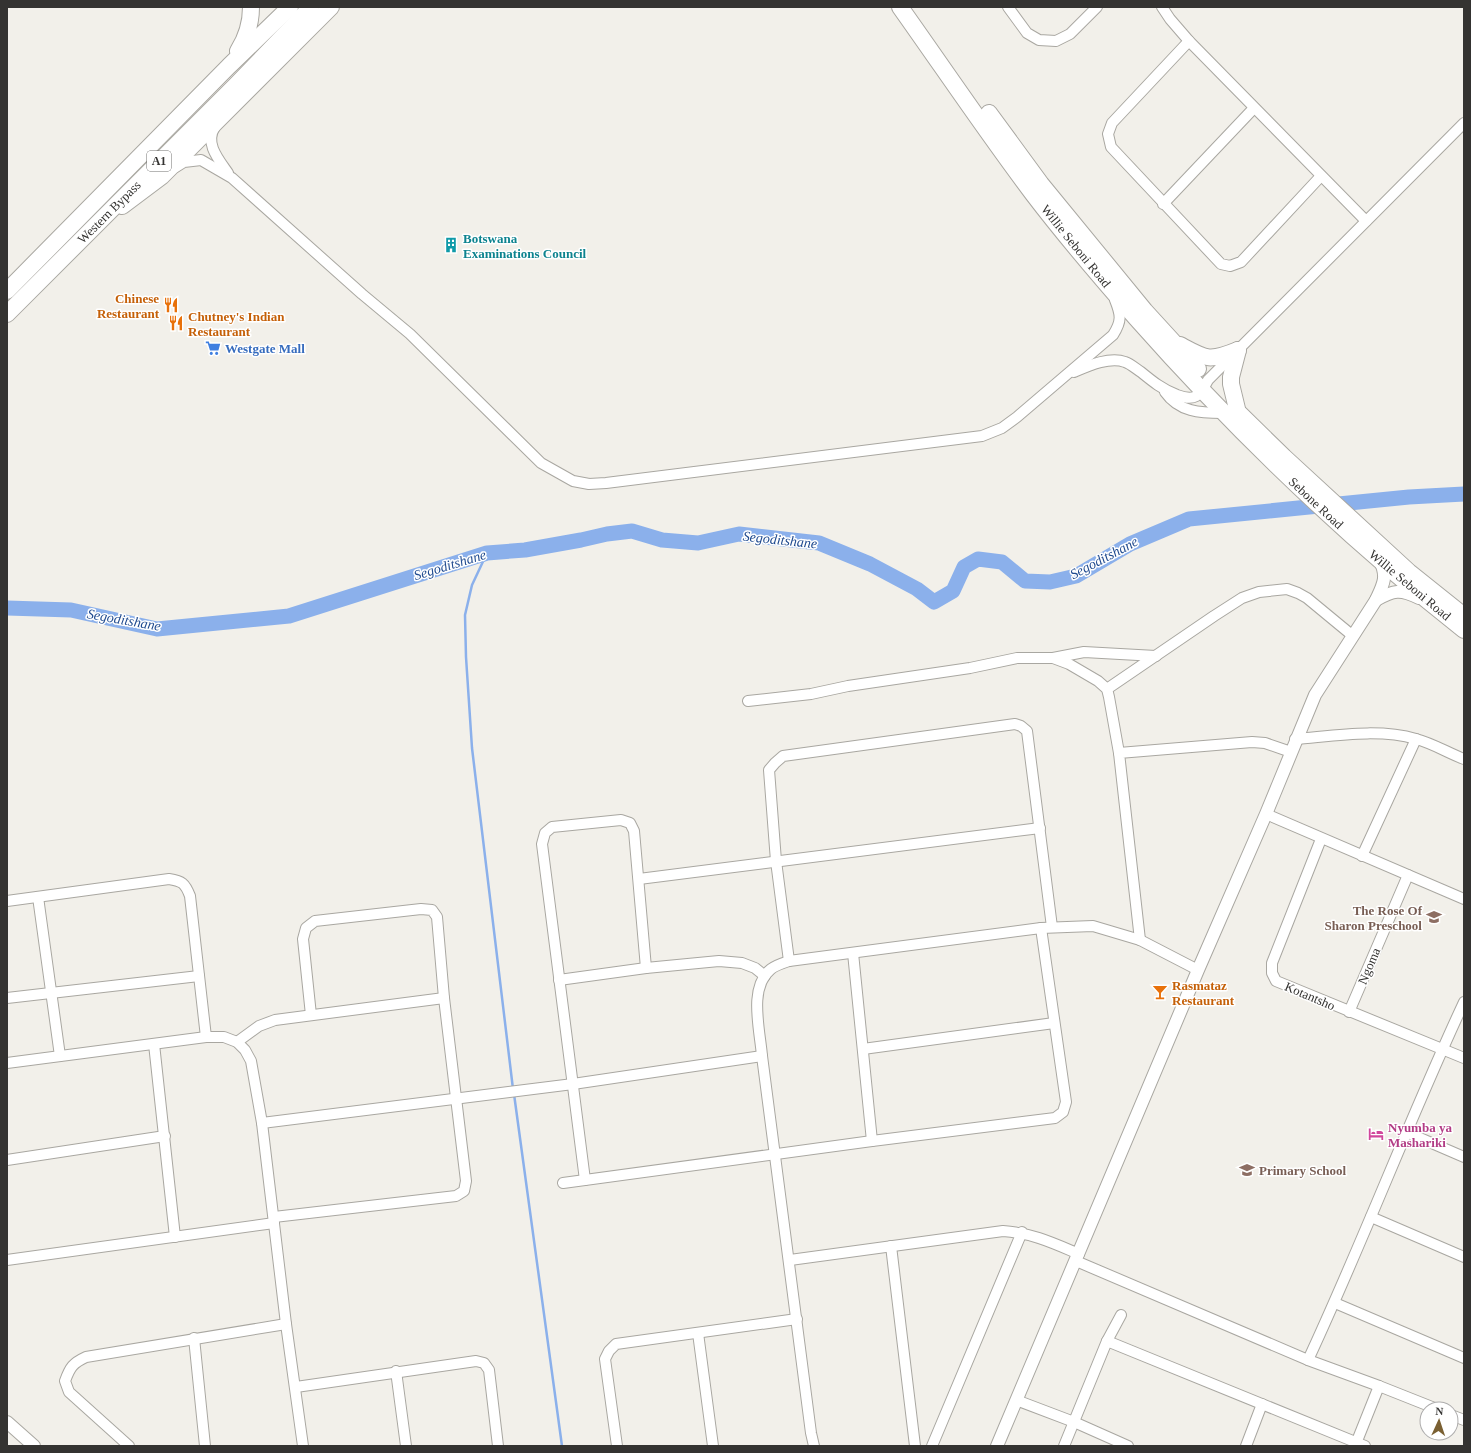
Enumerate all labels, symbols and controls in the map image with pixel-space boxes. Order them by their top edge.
road number: A1 [147,151,171,171]
street label: Western Bypass [74,177,144,247]
street label: Willie Seboni Road [1038,202,1114,291]
place label: Botswana Examinations Council [463,231,587,261]
building icon: Botswana Examinations Council [442,236,460,254]
place label: Chinese Restaurant [97,291,160,321]
restaurant icon: Chinese Restaurant [162,296,180,314]
place label: Chutney's Indian Restaurant [188,309,285,339]
restaurant icon: Chutney's Indian Restaurant [167,314,185,332]
supermarket icon: Westgate Mall [204,339,222,357]
place label: Westgate Mall [225,341,305,356]
street label: Sebone Road [1286,474,1347,532]
water label: Segoditshane [742,529,818,551]
water label: Segoditshane [1068,534,1140,582]
street label: Willie Seboni Road [1366,546,1454,624]
water label: Segoditshane [412,547,488,583]
water label: Segoditshane [86,606,162,634]
place label: The Rose Of Sharon Preschool [1325,903,1423,933]
school or university icon: The Rose Of Sharon Preschool [1425,908,1443,926]
street label: Ngoma [1355,945,1383,987]
place label: Rasmataz Restaurant [1172,978,1235,1008]
street label: Kotantsho [1282,979,1338,1013]
bar icon: Rasmataz Restaurant [1151,983,1169,1001]
place label: Nyumba ya Mashariki [1388,1120,1452,1150]
hotel icon: Nyumba ya Mashariki [1367,1125,1385,1143]
school or university icon: Primary School [1238,1161,1256,1179]
place label: Primary School [1259,1163,1346,1178]
north arrow [1419,1401,1459,1441]
text: N [1435,1405,1444,1417]

